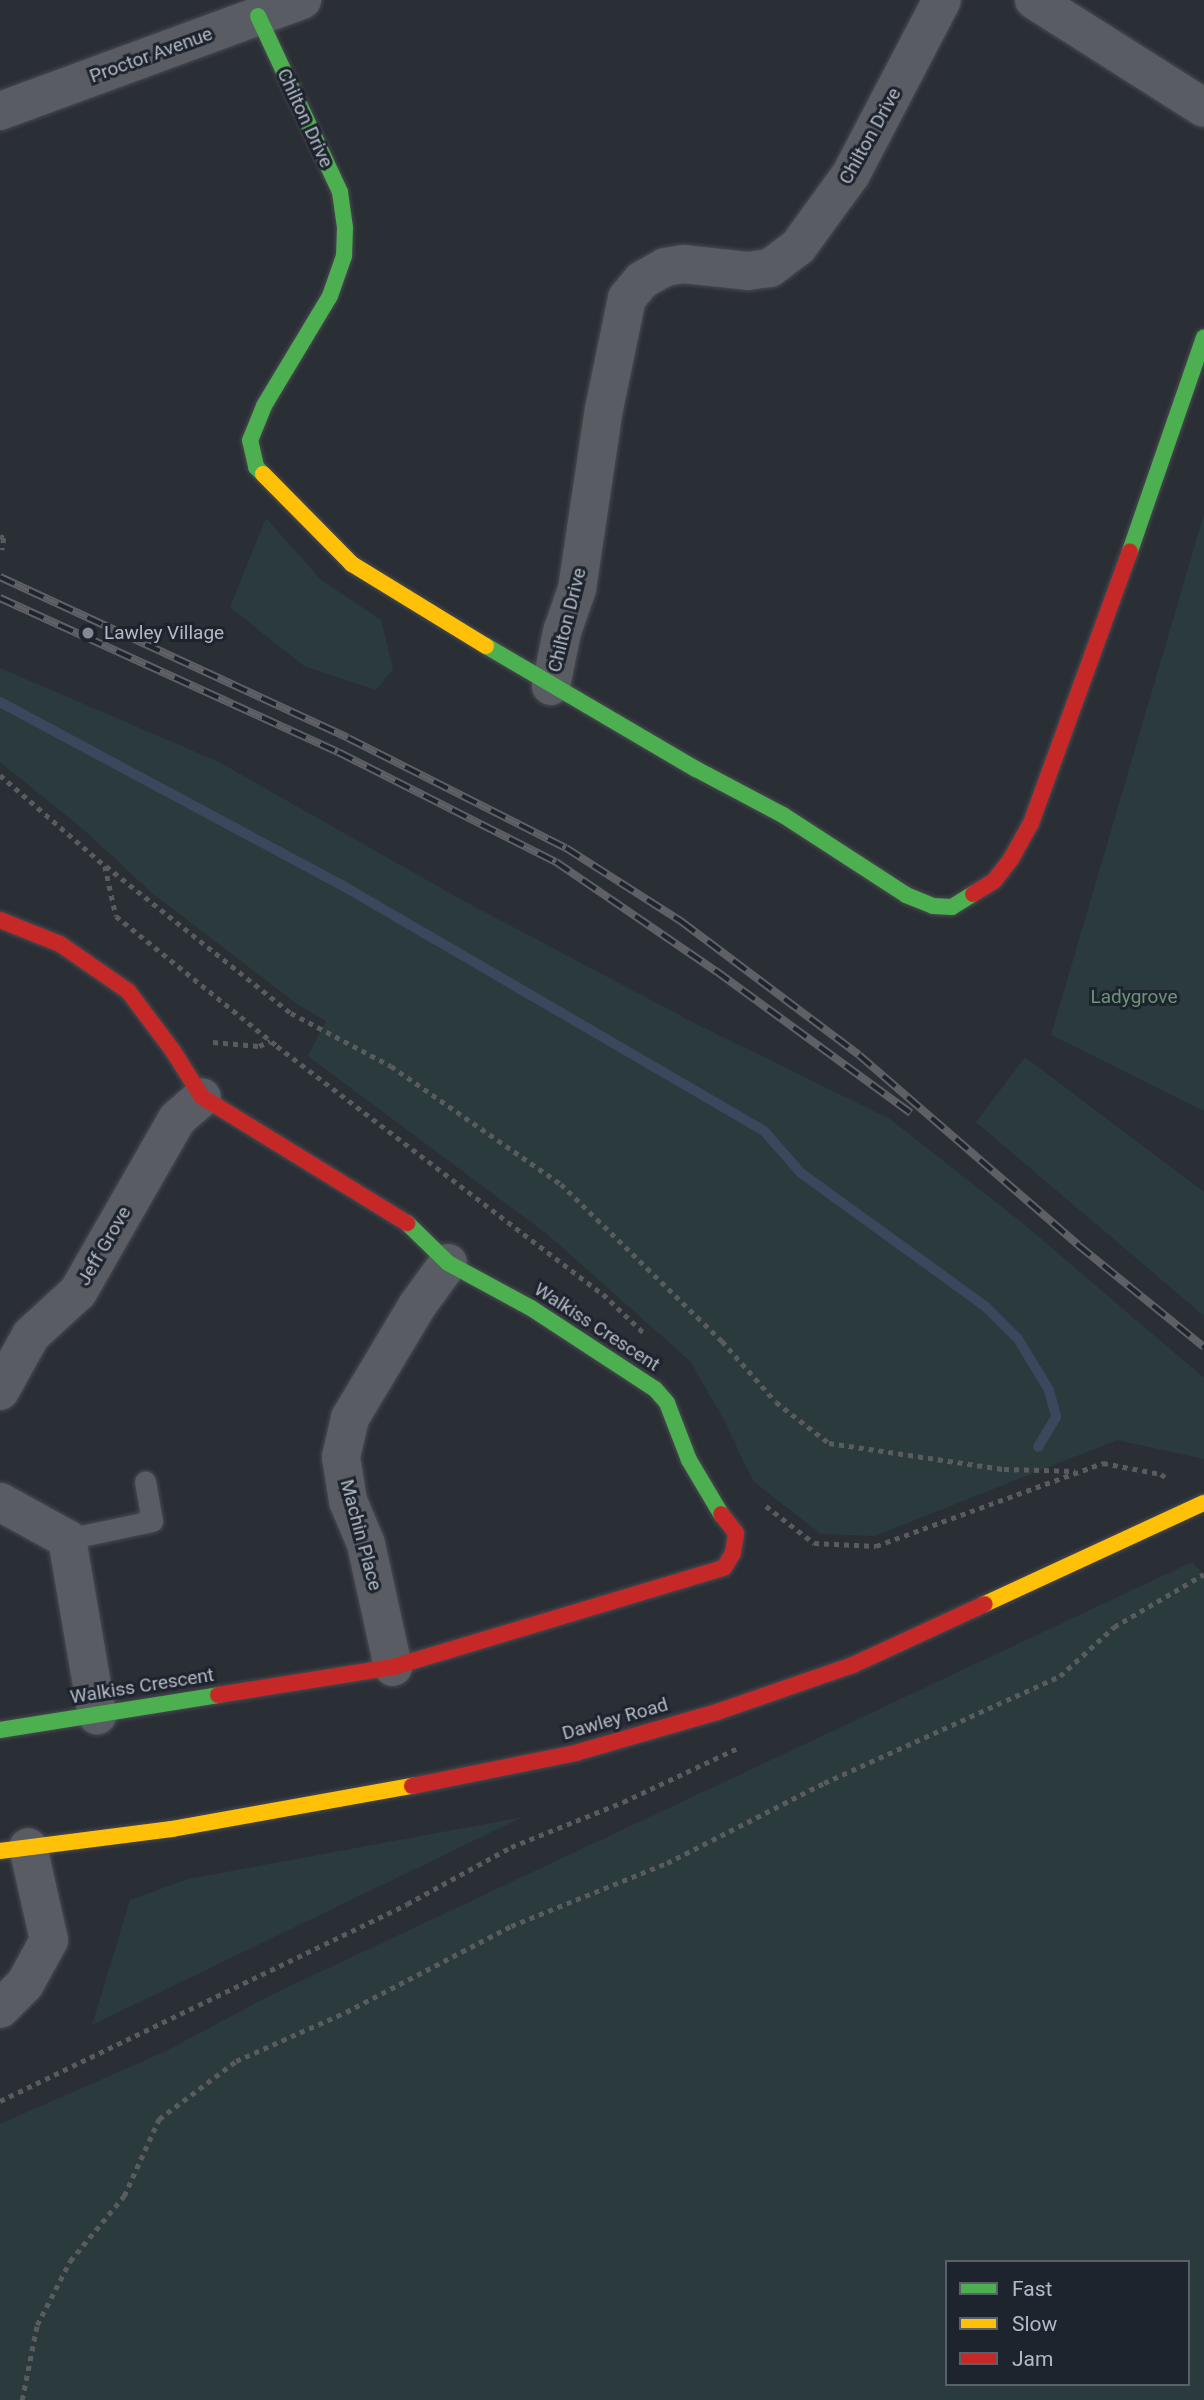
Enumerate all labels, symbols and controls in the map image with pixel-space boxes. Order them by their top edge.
street label: Proctor Avenue [86,22,216,88]
street label: Chilton Drive [272,65,338,171]
street label: Chilton Drive [834,84,906,188]
street label: Chilton Drive [543,565,591,675]
place label: Lawley Village [104,622,224,644]
marker: Lawley Village [78,623,98,643]
park label: Ladygrove [1091,986,1177,1008]
street label: Jeff Grove [72,1202,136,1290]
street label: Walkiss Crescent [530,1278,664,1376]
street label: Machin Place [335,1477,387,1593]
street label: Walkiss Crescent [68,1663,216,1709]
street label: Dawley Road [559,1693,671,1745]
legend [945,2260,1190,2386]
text: Fast [1012,2277,1052,2301]
text: Slow [1012,2312,1057,2336]
text: Jam [1012,2347,1053,2371]

